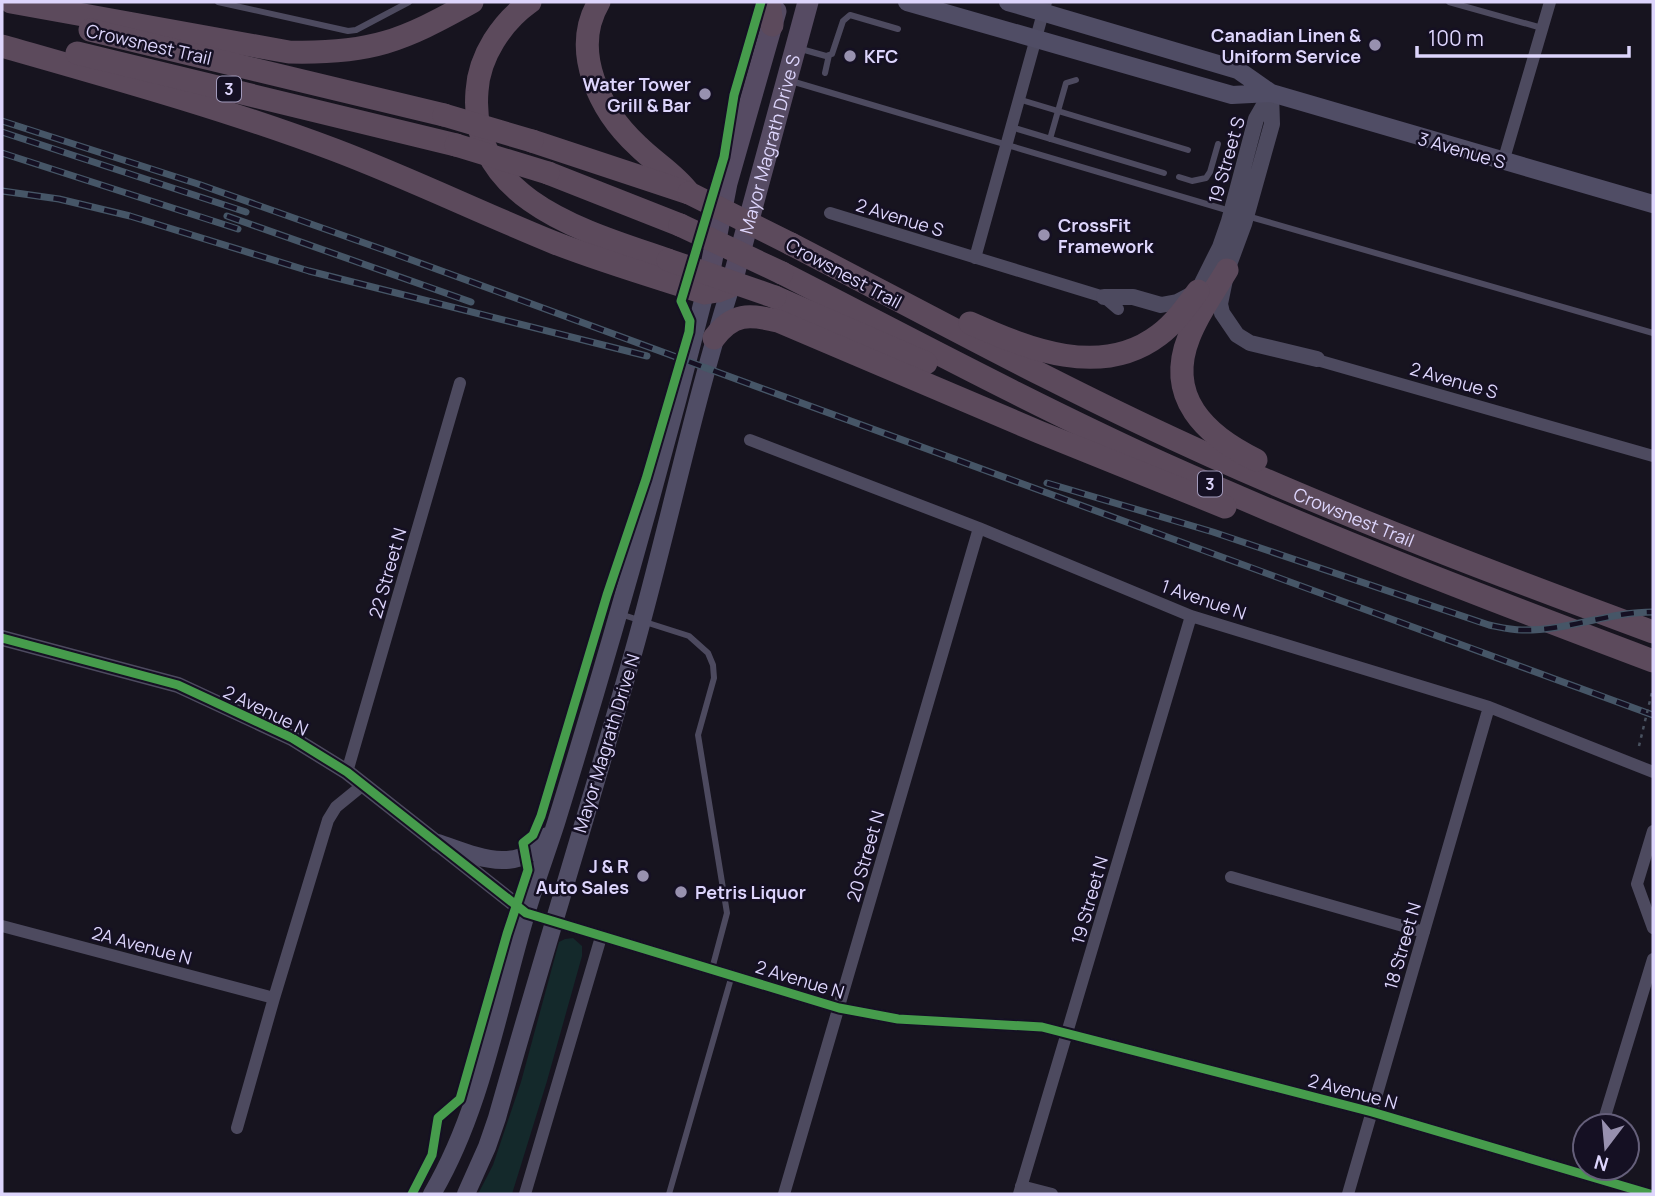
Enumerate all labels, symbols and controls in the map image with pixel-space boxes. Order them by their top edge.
scale bar [1417,14,1629,58]
street label: Crowsnest Trail [84,18,214,70]
place label: Canadian Linen & Uniform Service [1211,23,1361,68]
text: 100 m [1428,24,1484,52]
marker: Canadian Linen & Uniform Service [1367,37,1383,53]
place label: KFC [864,44,898,68]
marker: KFC [842,48,858,64]
street label: Mayor Magrath Drive S [734,52,805,236]
place label: Water Tower Grill & Bar [583,72,691,117]
road number: 3 [217,76,241,102]
marker: Water Tower Grill & Bar [697,86,713,102]
street label: 19 Street S [1202,114,1250,206]
street label: 3 Avenue S [1415,126,1509,174]
street label: 2 Avenue S [853,192,947,242]
place label: CrossFit Framework [1058,213,1155,258]
marker: CrossFit Framework [1036,227,1052,243]
street label: Crowsnest Trail [782,232,906,314]
street label: 2 Avenue S [1407,356,1501,404]
road number: 3 [1198,471,1222,496]
street label: Crowsnest Trail [1290,481,1418,552]
street label: 22 Street N [363,525,411,621]
street label: 1 Avenue N [1158,573,1250,625]
street label: Mayor Magrath Drive N [567,651,645,835]
street label: 2 Avenue N [220,679,312,741]
street label: 20 Street N [841,808,889,904]
street label: 19 Street N [1065,853,1113,947]
place label: J & R Auto Sales [536,854,629,899]
marker: J & R Auto Sales [635,868,651,884]
place label: Petris Liquor [695,880,806,904]
marker: Petris Liquor [673,884,689,900]
street label: 18 Street N [1378,900,1426,992]
street label: 2A Avenue N [89,920,195,970]
street label: 2 Avenue N [753,954,847,1004]
street label: 2 Avenue N [1306,1068,1400,1114]
north arrow [1571,1112,1641,1182]
text: N [1591,1149,1611,1178]

